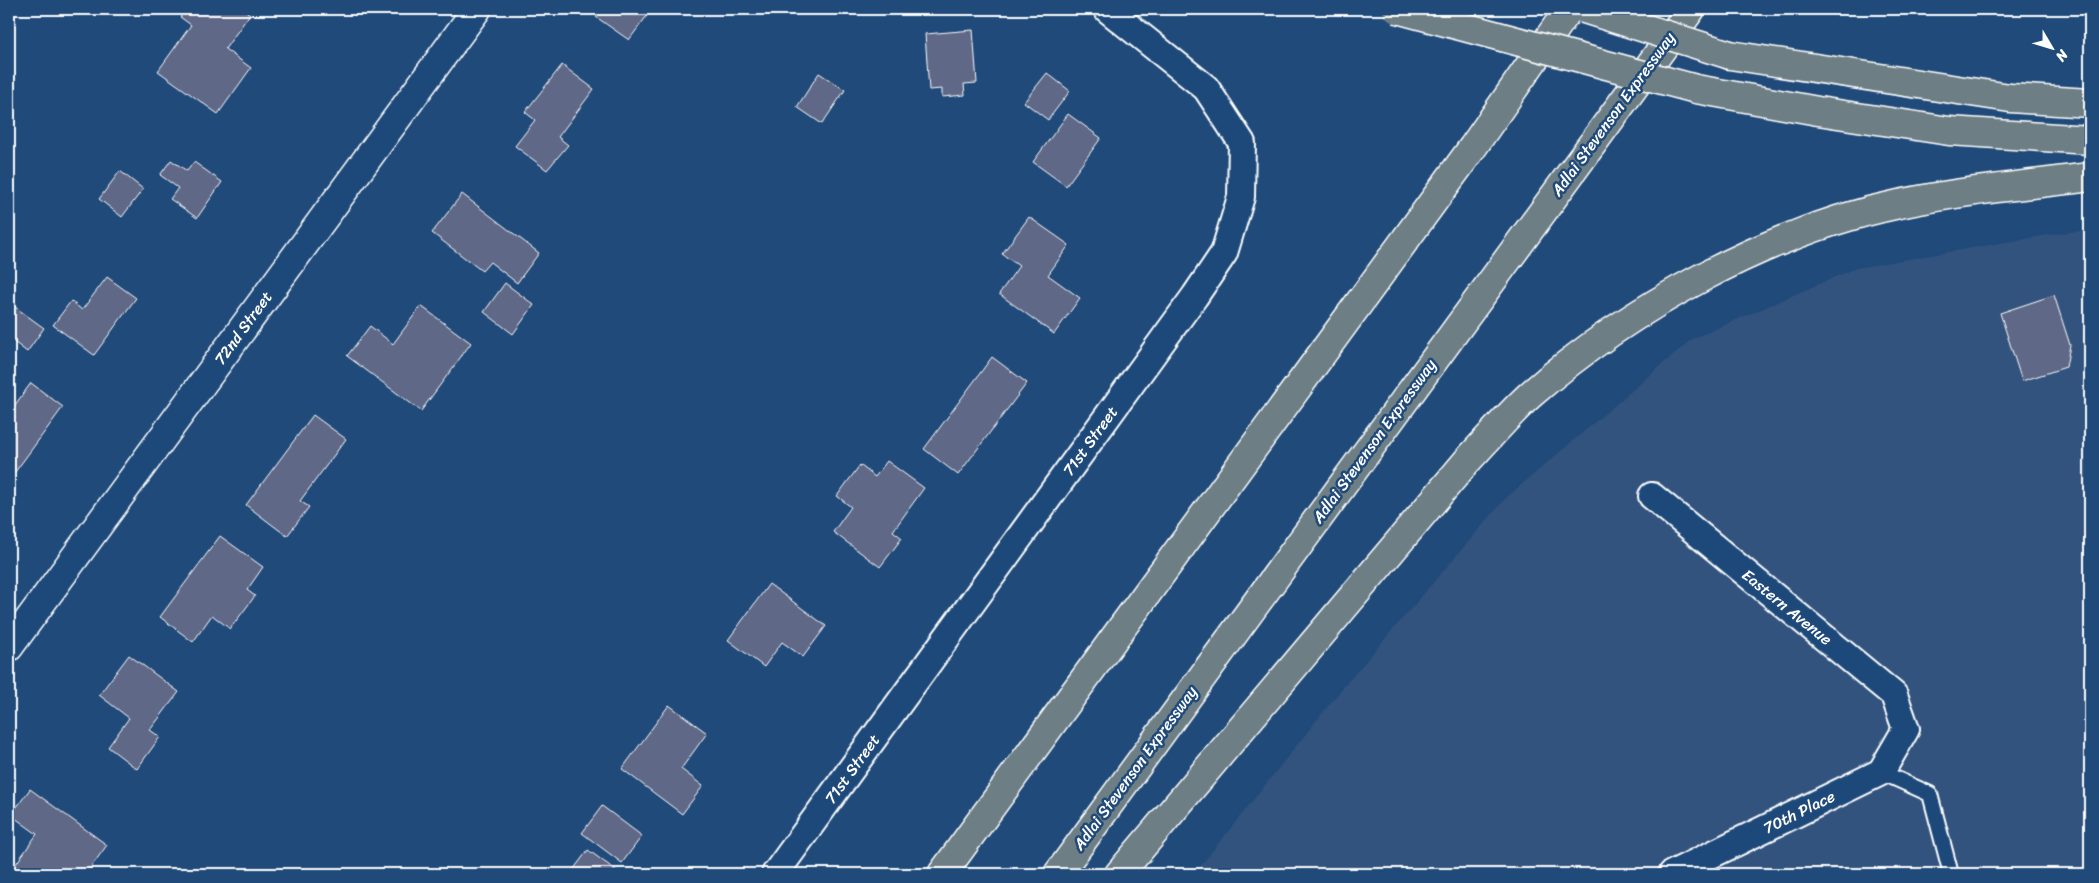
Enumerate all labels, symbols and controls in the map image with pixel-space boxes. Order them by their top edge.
north arrow [2026,22,2076,72]
street label: Adlai Stevenson Expressway [1543,25,1683,203]
text: N [2049,43,2075,67]
street label: 72nd Street [206,285,280,371]
street label: Adlai Stevenson Expressway [1304,352,1444,530]
street label: 71st Street [1054,400,1126,482]
street label: Eastern Avenue [1735,561,1839,653]
street label: Adlai Stevenson Expressway [1065,679,1205,857]
street label: 71st Street [816,728,888,810]
street label: 70th Place [1758,782,1840,842]

